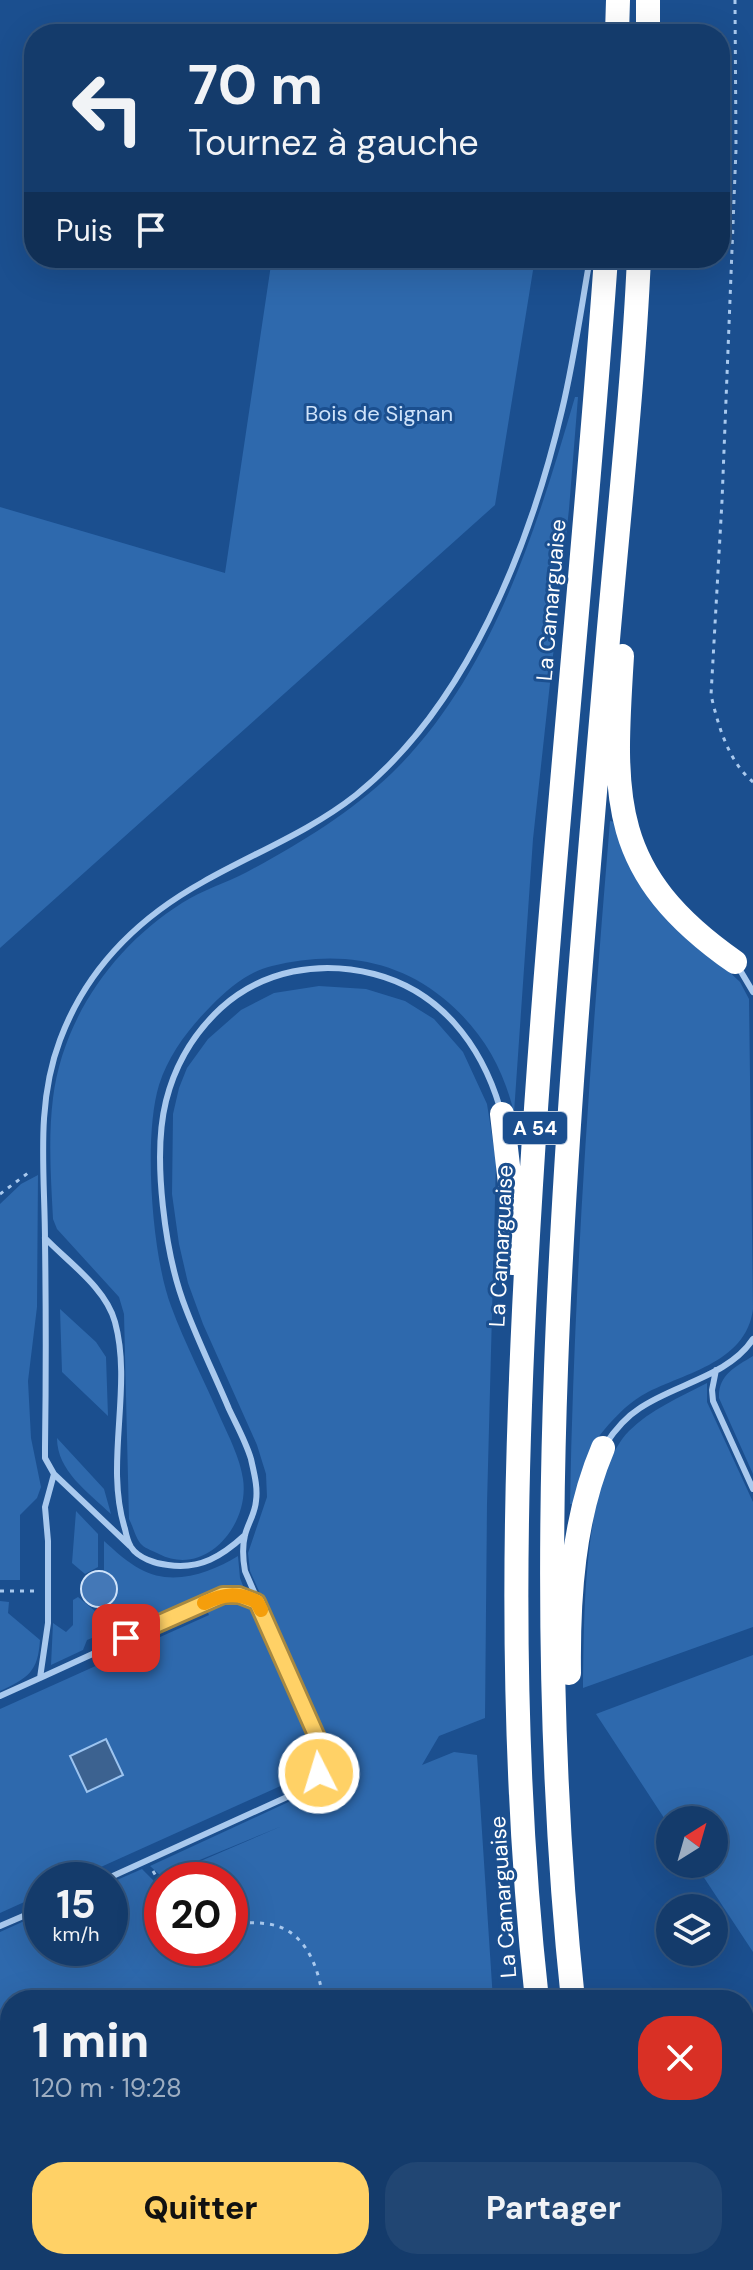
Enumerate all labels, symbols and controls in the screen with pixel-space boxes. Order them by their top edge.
text: 70 m [188,48,323,121]
icon: left [56,56,160,160]
text: Tournez à gauche [188,119,479,166]
icon: arrive [129,208,173,252]
text: Puis [56,211,113,250]
park label: Bois de Signan [305,399,453,428]
street label: La Camarguaise [529,518,573,682]
road number: A 54 [503,1112,567,1144]
street label: La Camarguaise [482,1164,520,1328]
pin [92,1604,160,1672]
icon: arrive [104,1616,148,1660]
position arrow [277,1731,361,1815]
north arrow [656,1806,728,1878]
map controls [656,1806,728,1966]
street label: La Camarguaise [483,1815,523,1979]
speed limit sign: 20 [144,1862,248,1966]
text: 15 [56,1878,96,1930]
button: layers [656,1894,728,1966]
text: km/h [52,1921,100,1947]
text: 1 min [32,2009,149,2072]
button: close [638,2016,722,2100]
text: 120 m · 19:28 [32,2071,182,2105]
button: Quitter [32,2162,369,2254]
button: Partager [385,2162,722,2254]

